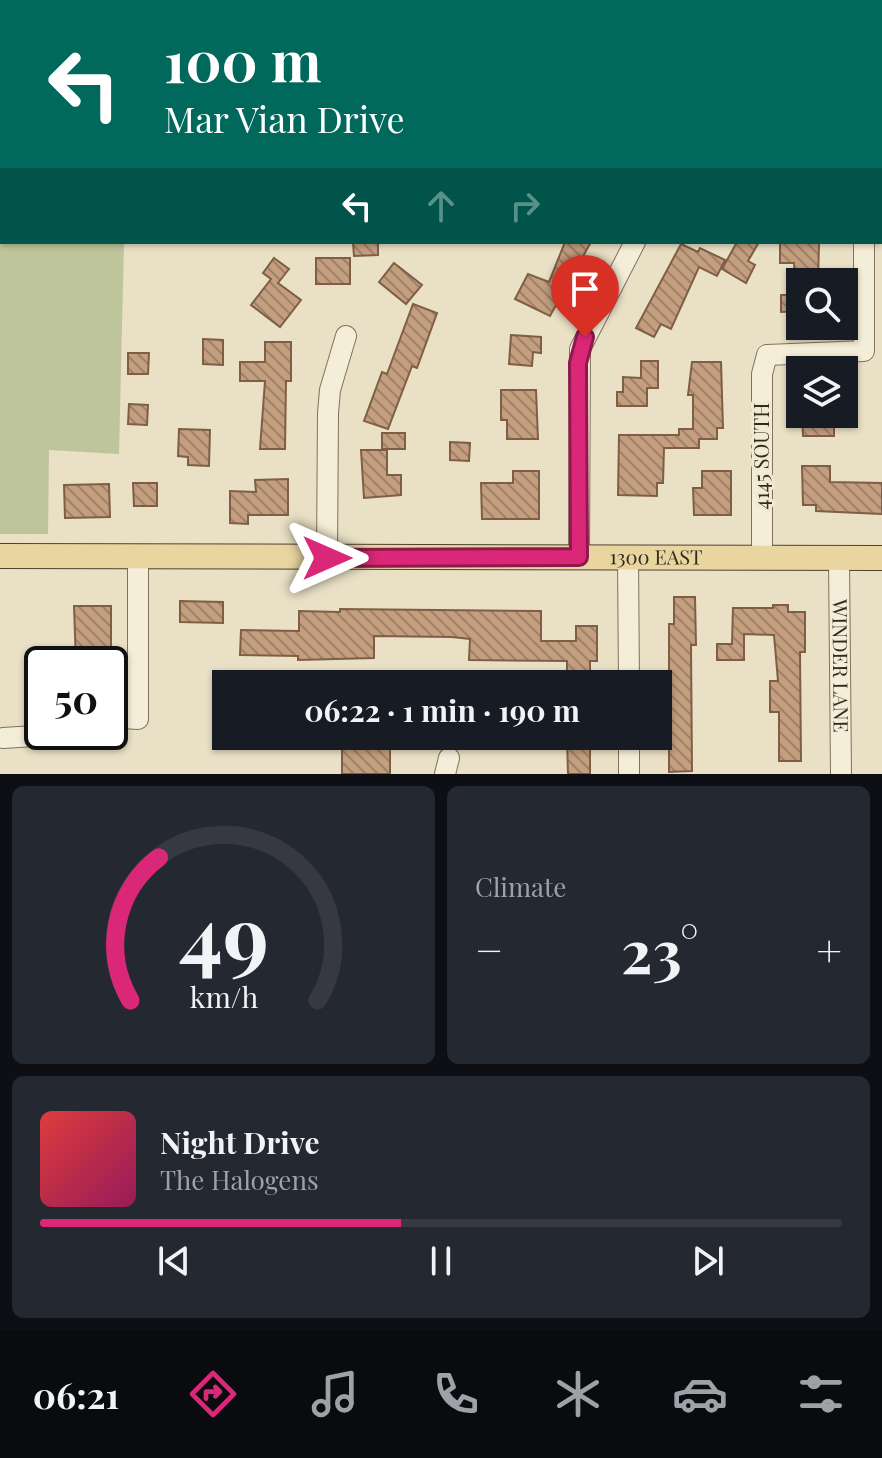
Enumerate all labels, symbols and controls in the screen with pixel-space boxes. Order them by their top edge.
text: 100 m [164,22,321,97]
icon: left [32,32,136,136]
text: Mar Vian Drive [164,94,405,142]
icon: left [335,184,379,228]
icon: ahead [419,184,463,228]
icon: right [503,184,547,228]
pin [551,255,619,337]
icon: arrive [563,267,607,311]
map controls [786,268,858,428]
button: search [786,268,858,340]
button: layers [786,356,858,428]
street label: 4145 SOUTH [747,403,774,509]
position arrow [285,516,369,600]
street label: 1300 EAST [609,542,703,570]
street label: WINDER LANE [827,598,856,733]
speed limit sign: 50 [24,646,128,750]
text: 06:22 · 1 min · 190 m [304,690,580,730]
text: Climate [475,869,566,904]
text: 49 [179,877,268,988]
text: 23° [621,909,699,989]
text: − [475,919,503,978]
text: + [816,919,842,978]
text: km/h [189,977,258,1015]
text: Night Drive [160,1122,320,1162]
text: The Halogens [160,1162,319,1197]
icon: previous [152,1239,196,1283]
icon: pause [419,1239,463,1283]
icon: next [686,1239,730,1283]
icon: directions [185,1366,241,1422]
icon: music [307,1366,363,1422]
icon: phone [428,1366,484,1422]
icon: climate [550,1366,606,1422]
icon: car [672,1366,728,1422]
icon: filters [793,1366,849,1422]
text: 06:21 [33,1370,119,1418]

